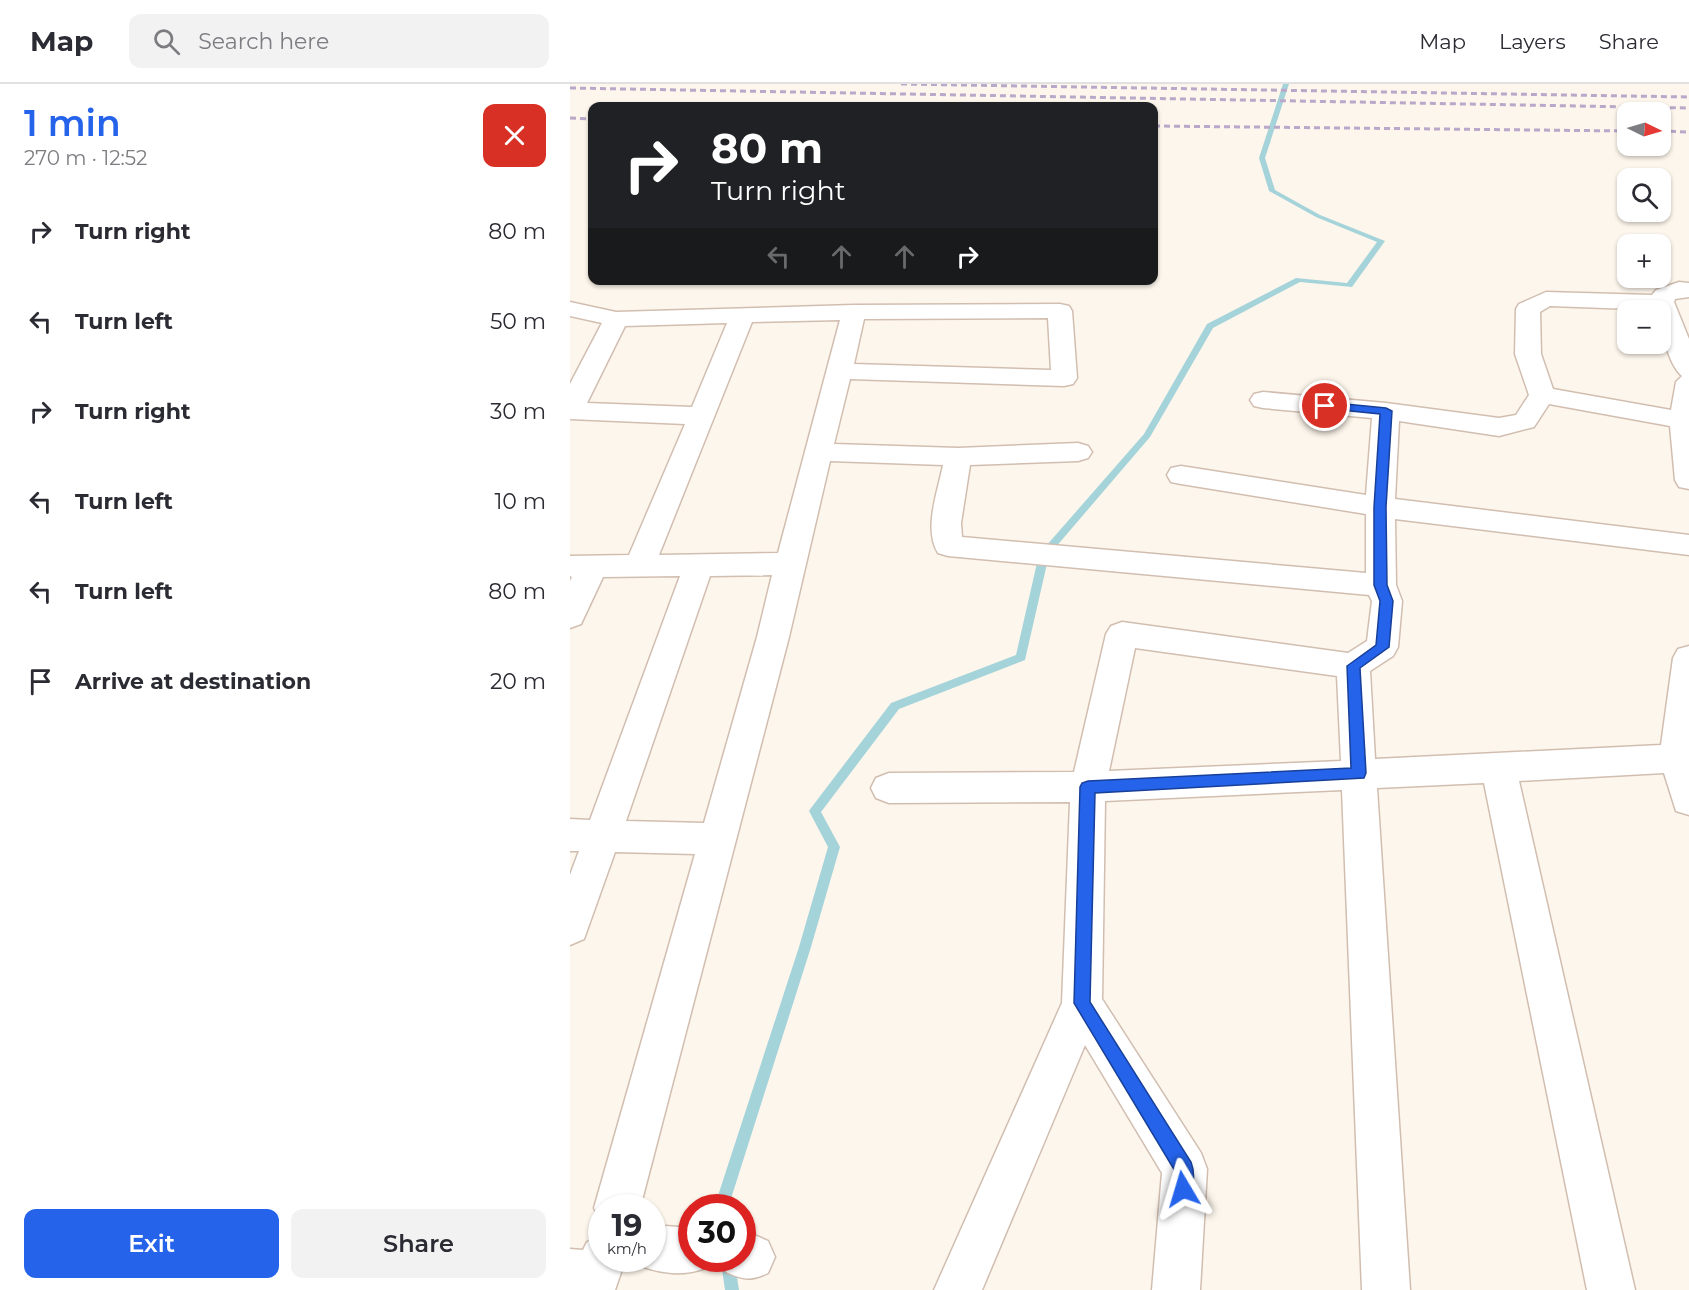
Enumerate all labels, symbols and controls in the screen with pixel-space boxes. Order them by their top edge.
search box [129,14,549,68]
text: Map [30,24,93,58]
icon: search [150,25,183,58]
text: Search here [198,28,329,55]
text: Map [1419,29,1466,54]
text: Layers [1499,29,1566,54]
text: Share [1599,29,1659,54]
text: 1 min [24,101,121,145]
north arrow [1617,102,1671,156]
map controls [1617,102,1671,354]
button: close [483,104,546,167]
text: 80 m [711,122,823,174]
icon: right [612,126,690,204]
text: 270 m · 12:52 [24,146,147,170]
button: search [1617,168,1671,222]
text: Turn right [711,174,846,207]
icon: right [24,215,57,248]
text: Turn right [75,218,190,245]
text: 80 m [488,218,546,245]
button: + [1617,234,1671,288]
icon: left [762,240,795,273]
icon: ahead [825,240,858,273]
icon: ahead [888,240,921,273]
icon: right [951,240,984,273]
button: − [1617,300,1671,354]
icon: left [24,305,57,338]
text: Turn left [75,308,173,335]
text: 50 m [490,308,546,335]
pin [1299,380,1350,431]
icon: arrive [1308,389,1341,422]
icon: right [24,395,57,428]
text: Turn right [75,398,190,425]
text: 30 m [490,398,546,425]
icon: left [24,485,57,518]
text: Turn left [75,488,173,515]
text: 10 m [494,488,546,515]
icon: left [24,575,57,608]
text: Turn left [75,578,173,605]
text: 80 m [488,578,546,605]
icon: arrive [24,665,57,698]
text: Arrive at destination [75,668,311,695]
text: 20 m [490,668,546,695]
position arrow [1151,1157,1215,1221]
speed limit sign: 30 [678,1194,756,1272]
text: 19 [612,1207,642,1244]
button: Exit [24,1209,279,1278]
button: Share [291,1209,546,1278]
text: km/h [607,1239,647,1258]

